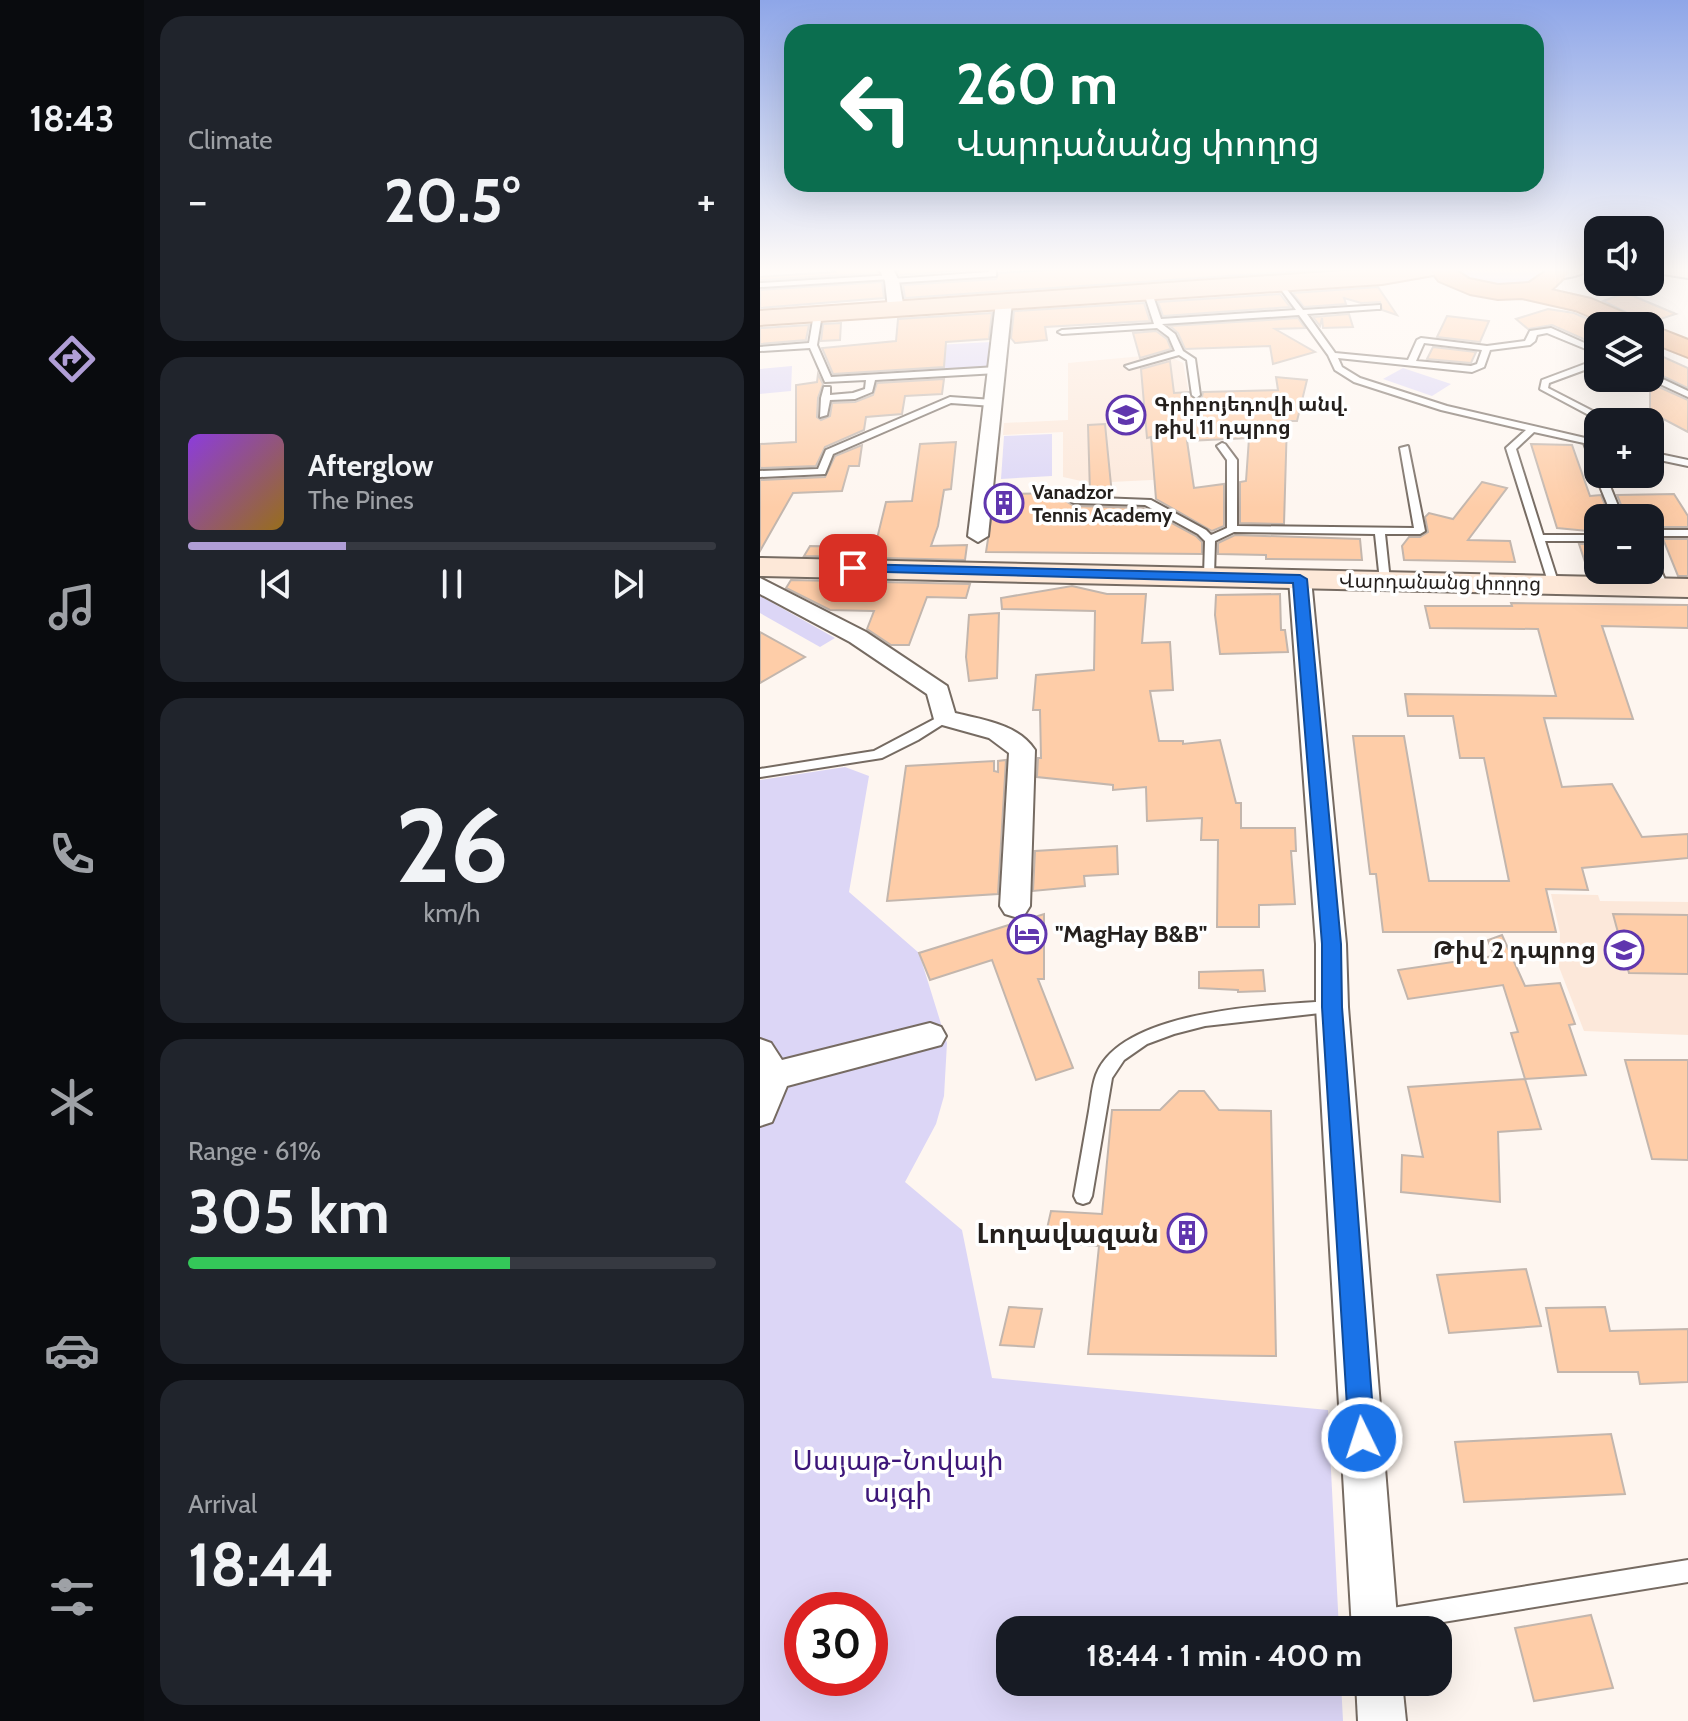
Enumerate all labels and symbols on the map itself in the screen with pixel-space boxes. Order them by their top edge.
place label: Գրիբոյեդովի անվ. թիվ 11 դպրոց [1154,392,1348,439]
school or university icon: Գրիբոյեդովի անվ. թիվ 11 դպրոց [1105,394,1147,436]
place label: Vanadzor Tennis Academy [1032,480,1173,527]
building icon: Vanadzor Tennis Academy [983,482,1025,524]
pin [819,534,887,602]
street label: Վարդանանց փողոց [1339,568,1541,596]
hotel icon: "MagHay B&B" [1006,913,1048,955]
place label: "MagHay B&B" [1055,919,1207,948]
school or university icon: Թիվ 2 դպրոց [1603,929,1645,971]
place label: Թիվ 2 դպրոց [1433,935,1596,964]
building icon: Լողավազան [1166,1212,1208,1254]
place label: Լողավազան [976,1216,1159,1250]
position arrow [1320,1396,1404,1480]
park label: Սայաթ-Նովայի այգի [793,1443,1003,1509]
speed limit sign: 30 [784,1592,888,1696]

